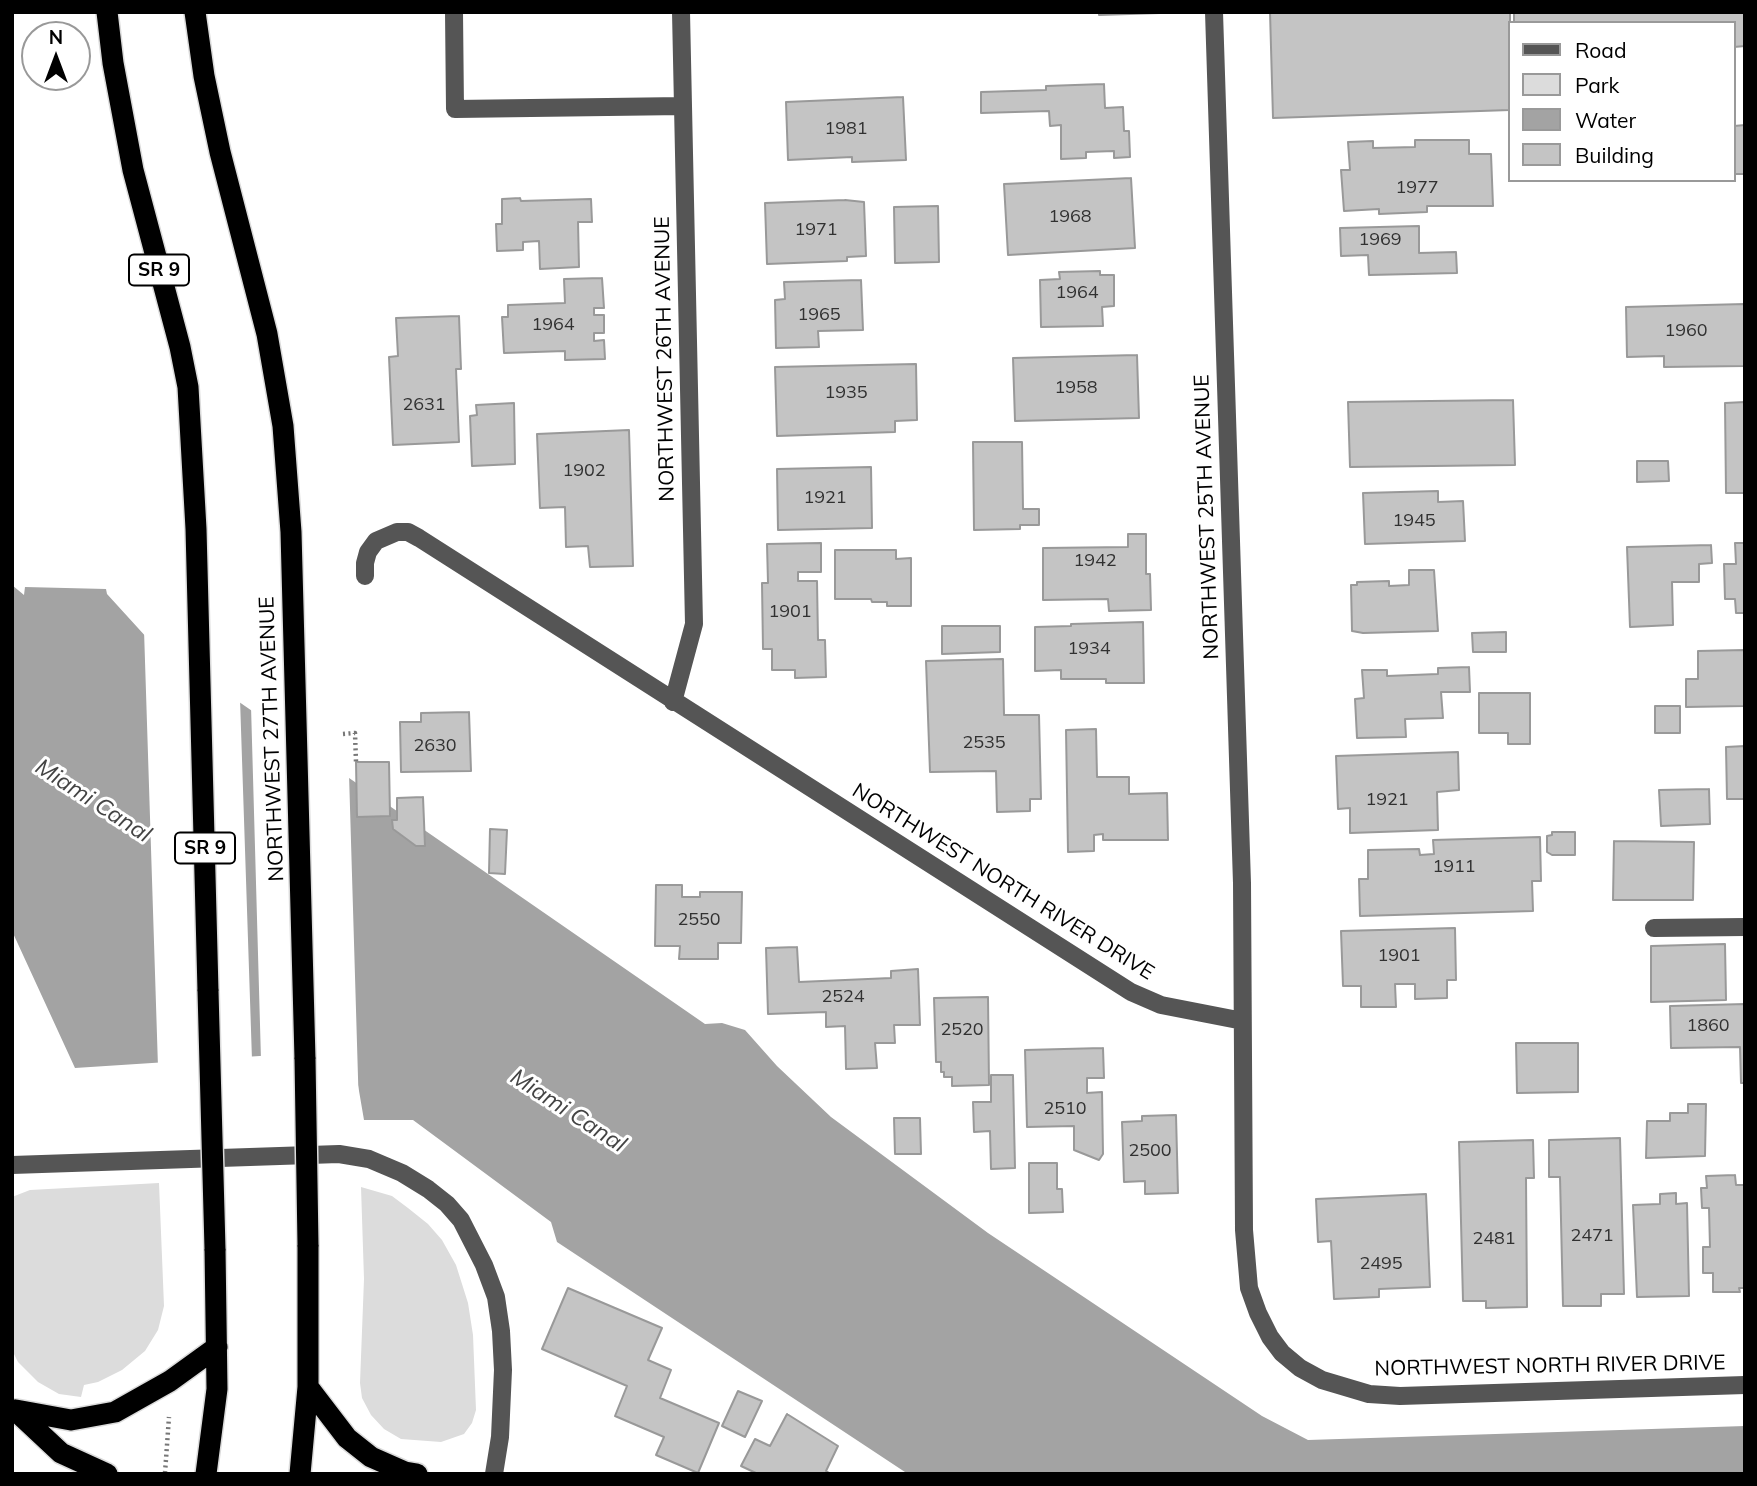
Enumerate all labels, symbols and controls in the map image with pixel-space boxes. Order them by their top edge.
north arrow [21,21,91,91]
legend [1508,21,1736,182]
text: N [49,25,63,49]
text: Road [1575,37,1626,63]
text: Park [1575,72,1619,98]
text: Water [1575,107,1636,133]
house number: 1981 [824,118,868,140]
text: Building [1575,142,1654,168]
house number: 1977 [1395,177,1439,199]
house number: 1968 [1048,206,1092,228]
street label: NORTHWEST 26TH AVENUE [650,216,680,502]
house number: 1971 [794,219,838,241]
house number: 1969 [1358,229,1402,251]
road number: SR 9 [129,254,189,286]
house number: 1964 [1055,282,1099,304]
house number: 1965 [797,304,841,326]
house number: 1964 [531,314,575,336]
house number: 1960 [1664,320,1708,342]
street label: NORTHWEST 25TH AVENUE [1189,374,1225,660]
house number: 1958 [1054,377,1098,399]
house number: 1935 [824,382,868,404]
house number: 2631 [402,394,446,416]
house number: 1902 [562,460,606,482]
house number: 1921 [803,487,847,509]
house number: 1945 [1392,510,1436,532]
house number: 1942 [1073,550,1117,572]
street label: NORTHWEST 27TH AVENUE [254,596,290,882]
house number: 1901 [768,601,812,623]
house number: 1934 [1067,638,1111,660]
house number: 2535 [962,732,1006,754]
house number: 2630 [413,735,457,757]
water label: Miami Canal [30,753,156,849]
street label: NORTHWEST NORTH RIVER DRIVE [847,778,1159,986]
house number: 1921 [1365,789,1409,811]
road number: SR 9 [175,832,235,863]
house number: 1911 [1432,856,1476,878]
house number: 2550 [677,909,721,931]
house number: 1901 [1377,945,1421,967]
house number: 2524 [821,986,865,1008]
house number: 1860 [1686,1015,1730,1037]
house number: 2520 [940,1019,984,1041]
water label: Miami Canal [505,1063,631,1159]
house number: 2510 [1043,1098,1087,1120]
house number: 2500 [1128,1140,1172,1162]
house number: 2471 [1570,1225,1614,1247]
house number: 2481 [1472,1228,1516,1250]
house number: 2495 [1359,1253,1403,1275]
street label: NORTHWEST NORTH RIVER DRIVE [1374,1350,1726,1382]

